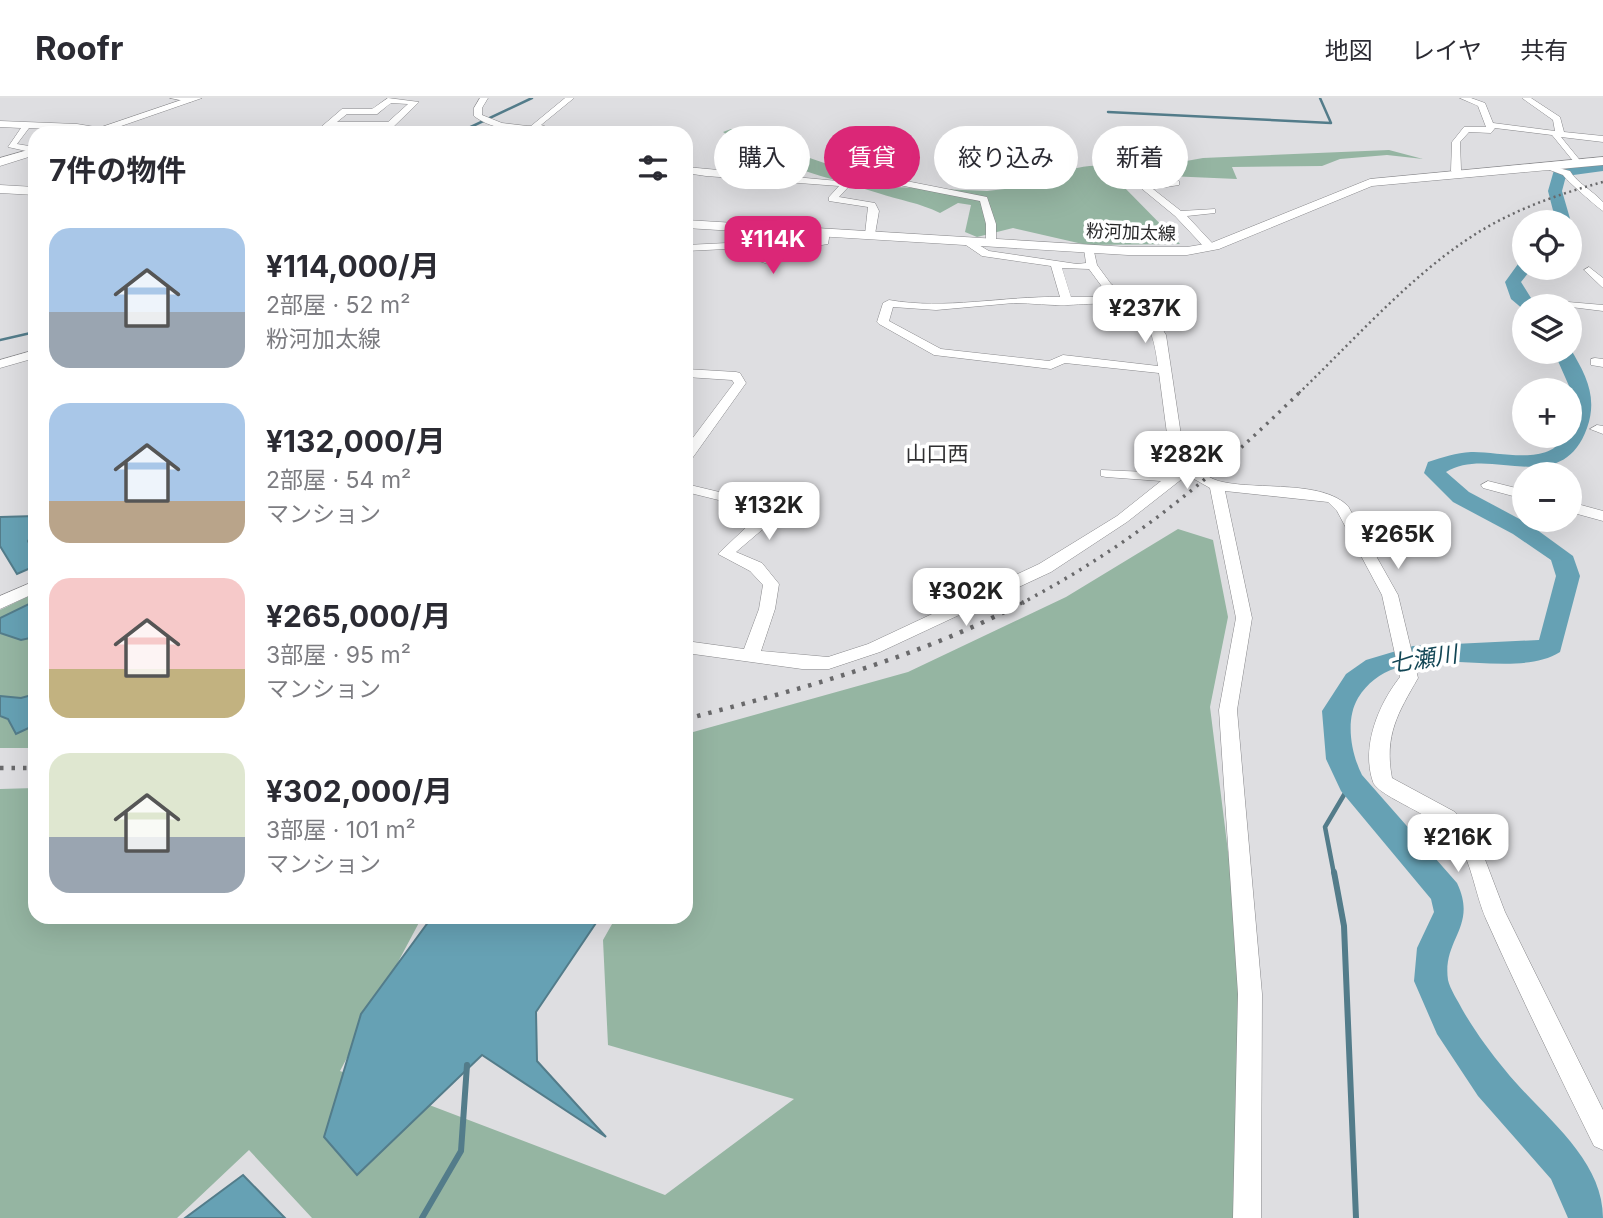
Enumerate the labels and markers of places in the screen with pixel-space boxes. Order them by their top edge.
pin: ¥114K [724,216,822,276]
pin: ¥237K [1096,286,1194,345]
pin: ¥282K [1138,432,1236,491]
pin: ¥132K [720,482,818,542]
pin: ¥265K [1349,512,1447,571]
pin: ¥302K [917,568,1015,628]
pin: ¥216K [1409,814,1507,874]

